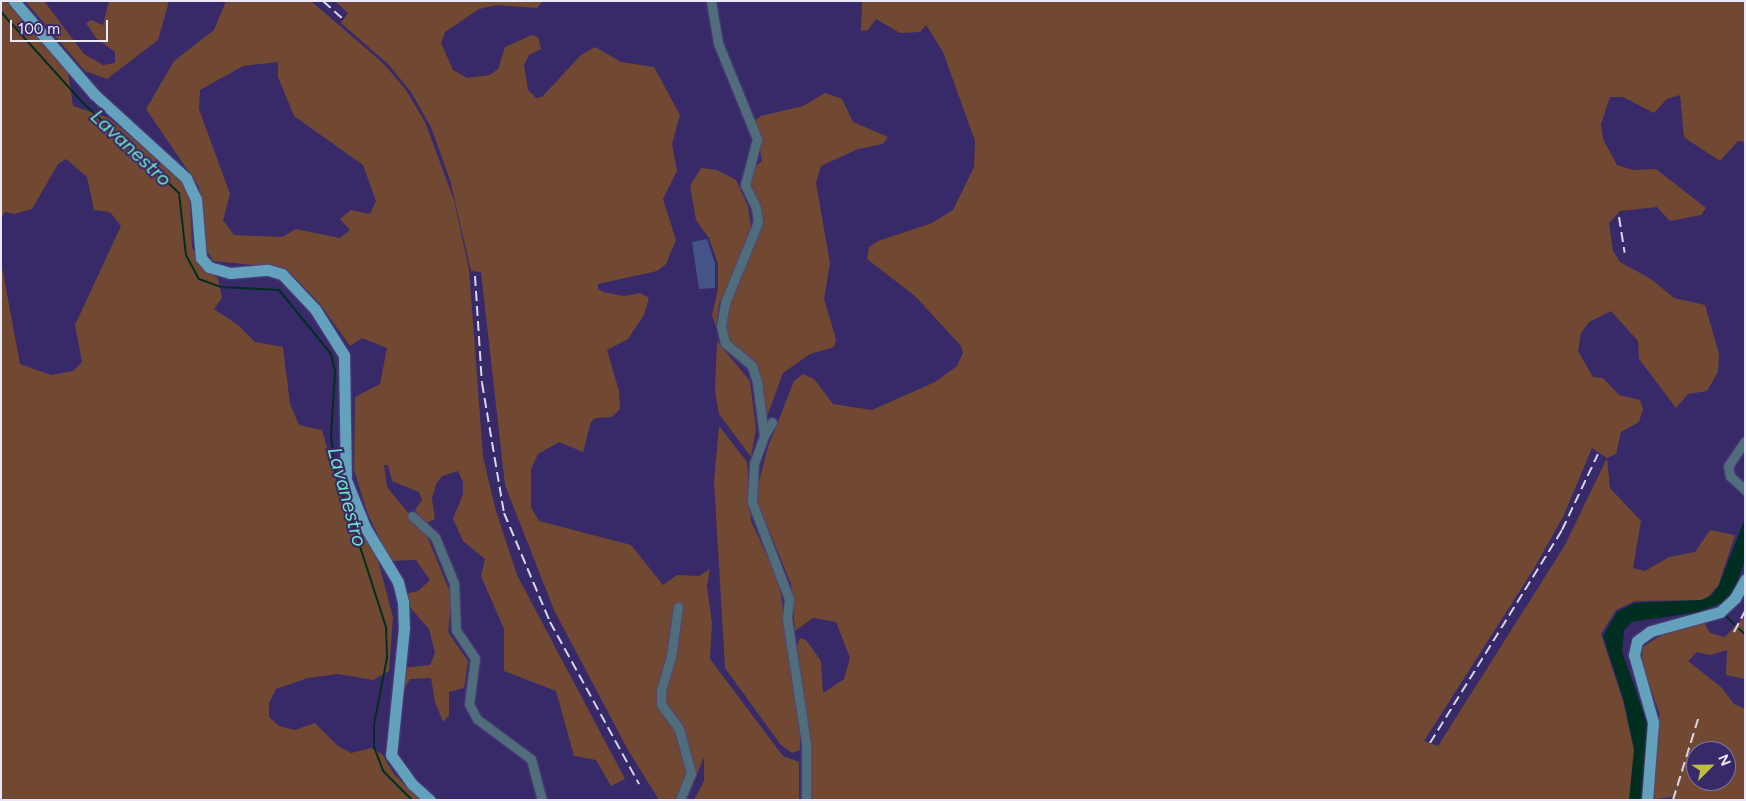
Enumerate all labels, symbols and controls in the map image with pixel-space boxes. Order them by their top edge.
scale bar [12,10,110,42]
text: 100 m [18,20,60,38]
water label: Lavanestro [86,105,176,191]
water label: Lavanestro [322,445,372,549]
north arrow [1686,741,1736,791]
text: N [1714,752,1734,769]

